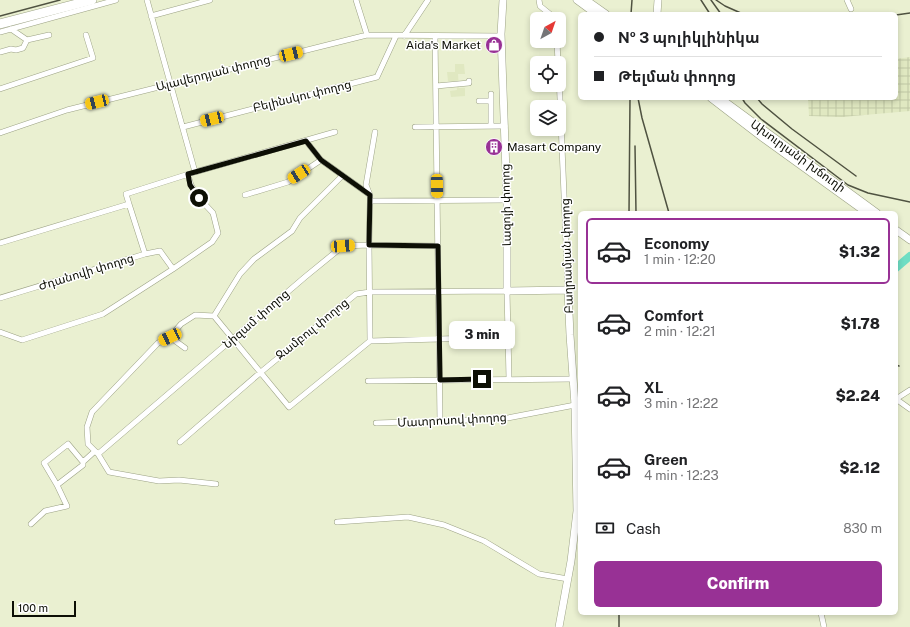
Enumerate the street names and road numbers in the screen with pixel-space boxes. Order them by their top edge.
street label: Ալավերդյան փողոց [154,52,272,94]
street label: Բելինսկու փողոց [251,77,353,115]
street label: Ախուրյանի խճուղի [748,117,848,195]
street label: Լազոյի փողոց [498,163,514,247]
street label: Բաղրամյան փողոց [558,198,576,314]
street label: Ժդանովի փողոց [36,251,136,293]
street label: Նիզամ փողոց [220,287,292,351]
street label: Ջամբուլ փողոց [273,295,351,363]
street label: Մատրոսով փողոց [397,410,507,430]

